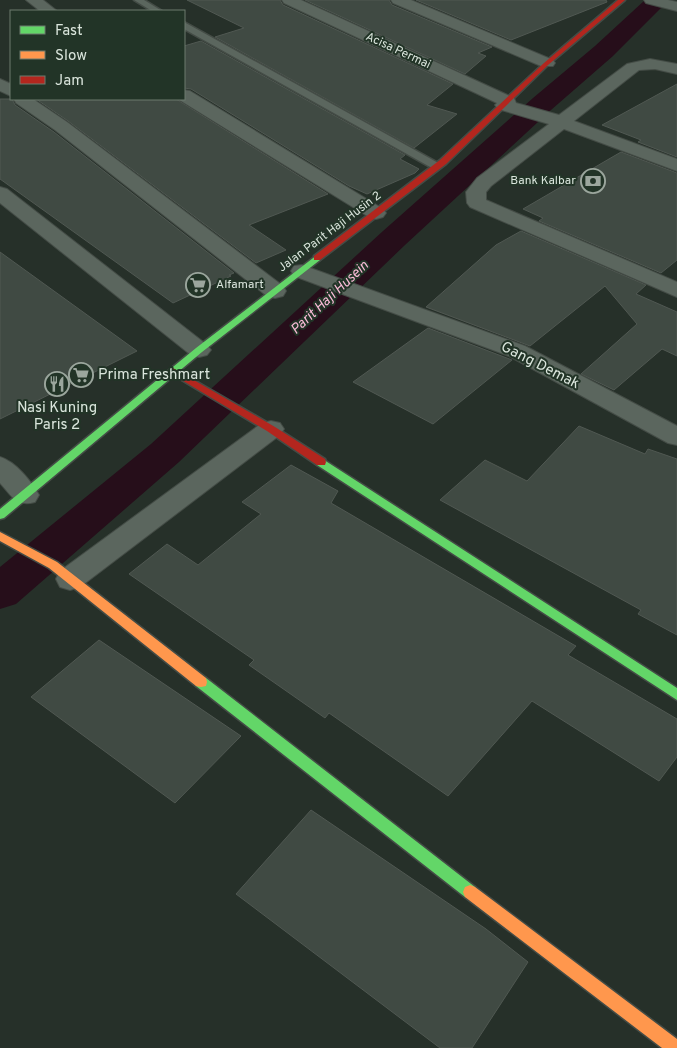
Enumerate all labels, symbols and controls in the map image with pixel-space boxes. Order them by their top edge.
legend [10,10,185,100]
text: Fast [55,22,83,41]
street label: Acisa Permai [363,29,433,73]
text: Slow [55,47,87,66]
text: Jam [55,72,84,91]
bank icon: Bank Kalbar [580,168,606,194]
place label: Bank Kalbar [510,173,576,189]
street label: Jalan Parit Haji Husin 2 [275,188,385,276]
water label: Parit Haji Husein [287,257,373,338]
supermarket icon: Alfamart [185,272,211,298]
place label: Alfamart [216,277,264,293]
street label: Gang Demak [497,338,583,394]
supermarket icon: Prima Freshmart [68,362,94,388]
place label: Prima Freshmart [98,366,210,385]
restaurant icon: Nasi Kuning Paris 2 [44,371,70,397]
place label: Nasi Kuning Paris 2 [17,399,97,435]

